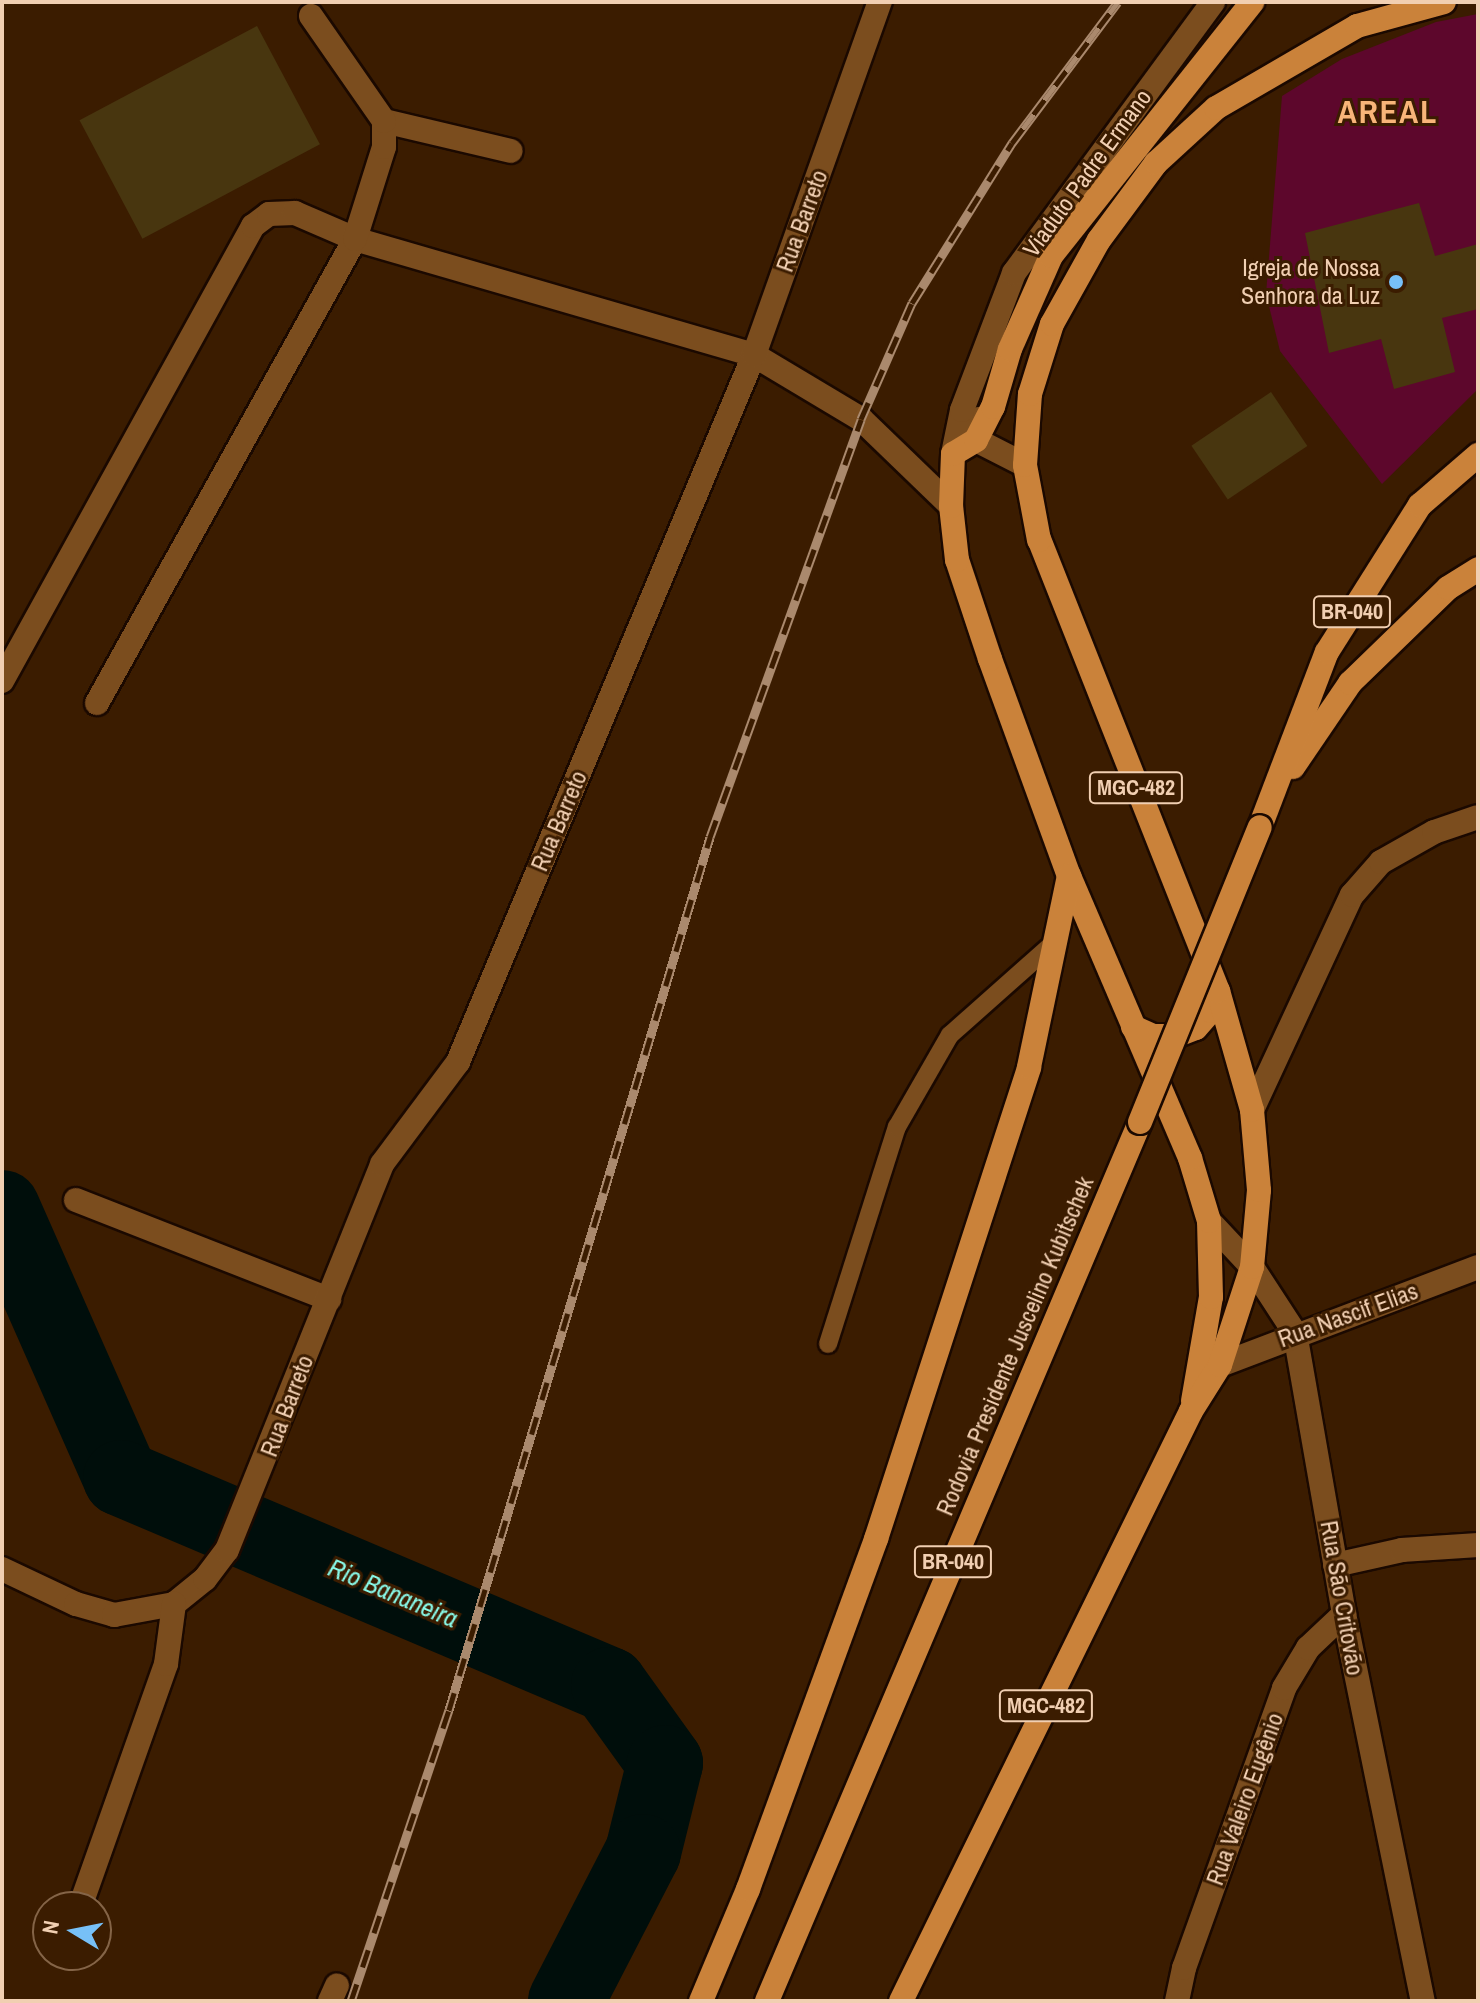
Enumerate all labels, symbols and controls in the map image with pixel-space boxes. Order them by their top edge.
street label: Viaduto Padre Ermano [1017,84,1157,262]
district label: AREAL [1338,93,1438,131]
street label: Rua Barreto [770,166,834,276]
place label: Igreja de Nossa Senhora da Luz [1241,254,1380,310]
marker: Igreja de Nossa Senhora da Luz [1387,273,1405,291]
road number: BR-040 [1312,594,1392,630]
street label: Rua Barreto [525,767,593,875]
road number: MGC-482 [1088,770,1184,806]
street label: Rodovia Presidente Juscelino Kubitschek [930,1172,1100,1520]
street label: Rua Nascif Elias [1274,1276,1422,1354]
street label: Rua Barreto [255,1351,319,1461]
street label: Rua São Critovão [1314,1518,1370,1678]
road number: BR-040 [913,1544,993,1580]
water label: Rio Bananeira [324,1552,462,1634]
road number: MGC-482 [998,1688,1094,1724]
street label: Rua Valeiro Eugênio [1200,1709,1290,1889]
north arrow [32,1891,112,1971]
text: N [34,1918,66,1936]

